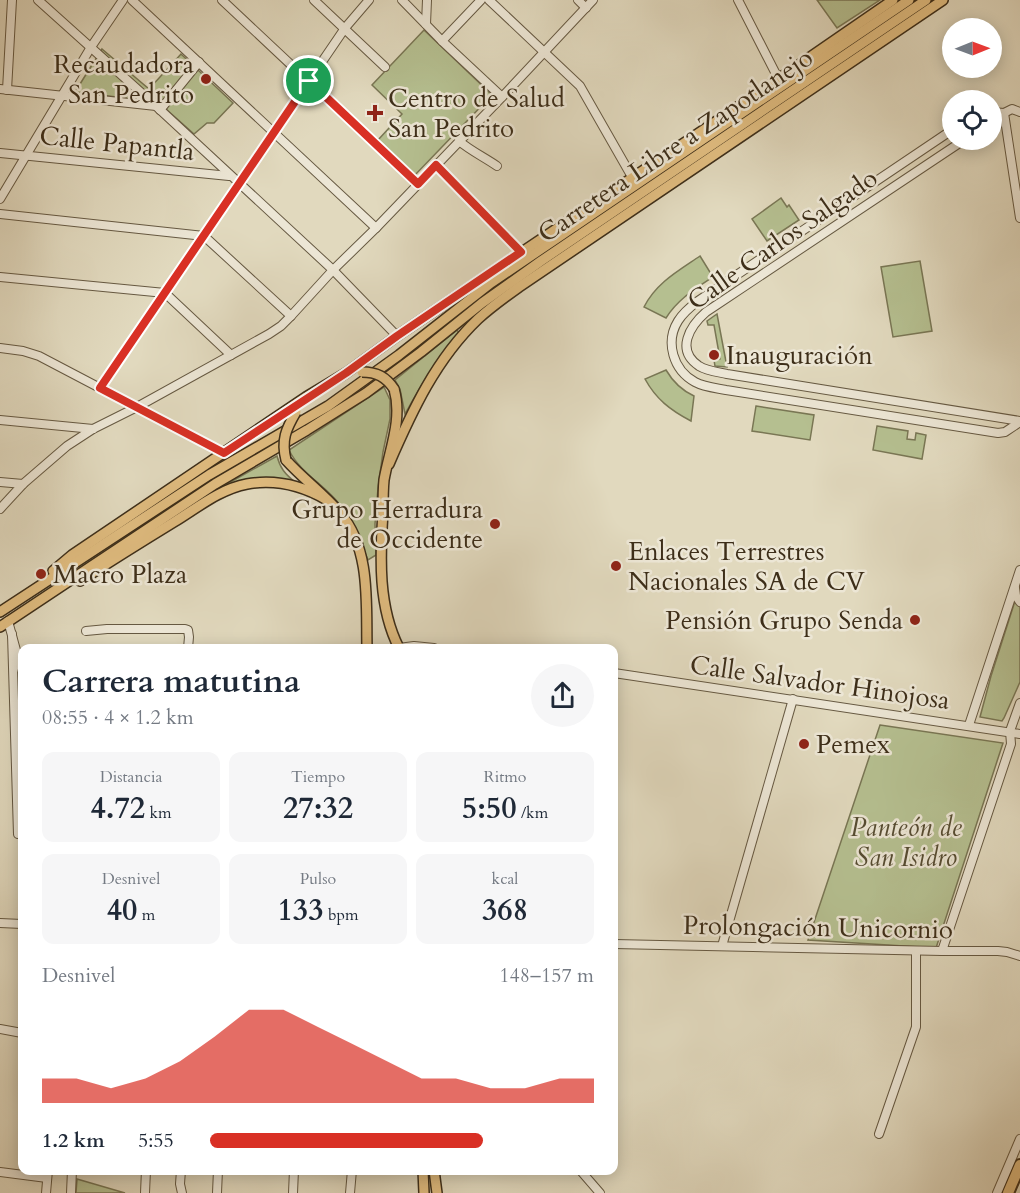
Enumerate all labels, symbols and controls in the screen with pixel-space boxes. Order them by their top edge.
north arrow [942,18,1002,78]
map controls [942,18,1002,150]
street label: Carretera Libre a Zapotlanejo [531,40,820,251]
place label: Recaudadora San Pedrito [53,47,194,112]
pin [283,55,334,106]
icon: arrive [292,64,325,97]
marker: Recaudadora San Pedrito [199,72,213,86]
place label: Centro de Salud San Pedrito [388,81,565,146]
button: locate [942,90,1002,150]
marker: Centro de Salud San Pedrito [366,104,384,122]
street label: Calle Papantla [38,118,196,169]
street label: Calle Carlos Salgado [680,161,884,318]
place label: Inauguración [726,338,873,373]
marker: Inauguración [707,348,721,362]
place label: Grupo Herradura de Occidente [291,492,483,557]
marker: Grupo Herradura de Occidente [488,517,502,531]
place label: Enlaces Terrestres Nacionales SA de CV [628,534,866,599]
place label: Macro Plaza [53,557,187,592]
marker: Enlaces Terrestres Nacionales SA de CV [609,559,623,573]
marker: Macro Plaza [34,567,48,581]
place label: Pensión Grupo Senda [665,603,903,638]
marker: Pensión Grupo Senda [908,613,922,627]
street label: Calle Salvador Hinojosa [688,647,952,718]
text: Carrera matutina [42,659,300,704]
button: share [531,664,594,727]
text: 08:55 · 4 × 1.2 km [42,704,194,731]
place label: Pemex [816,727,890,762]
marker: Pemex [797,737,811,751]
text: Distancia [100,766,162,788]
text: Tiempo [291,766,345,788]
text: Ritmo [484,766,526,788]
text: 4.72 [90,788,145,829]
text: 27:32 [283,788,353,829]
text: 5:50 [462,788,517,829]
text: km [145,802,172,824]
text: /km [517,802,548,824]
park label: Panteón de San Isidro [850,810,963,875]
text: Desnivel [102,868,160,890]
text: Pulso [300,868,336,890]
text: kcal [492,868,518,890]
text: 40 [107,890,137,931]
text: 133 [277,890,324,931]
text: 368 [482,890,528,931]
text: m [137,904,155,926]
text: bpm [324,904,359,926]
street label: Prolongación Unicornio [683,908,953,947]
text: Desnivel [42,962,115,989]
text: 148–157 m [499,962,594,989]
text: 1.2 km [42,1127,105,1154]
text: 5:55 [138,1127,174,1154]

